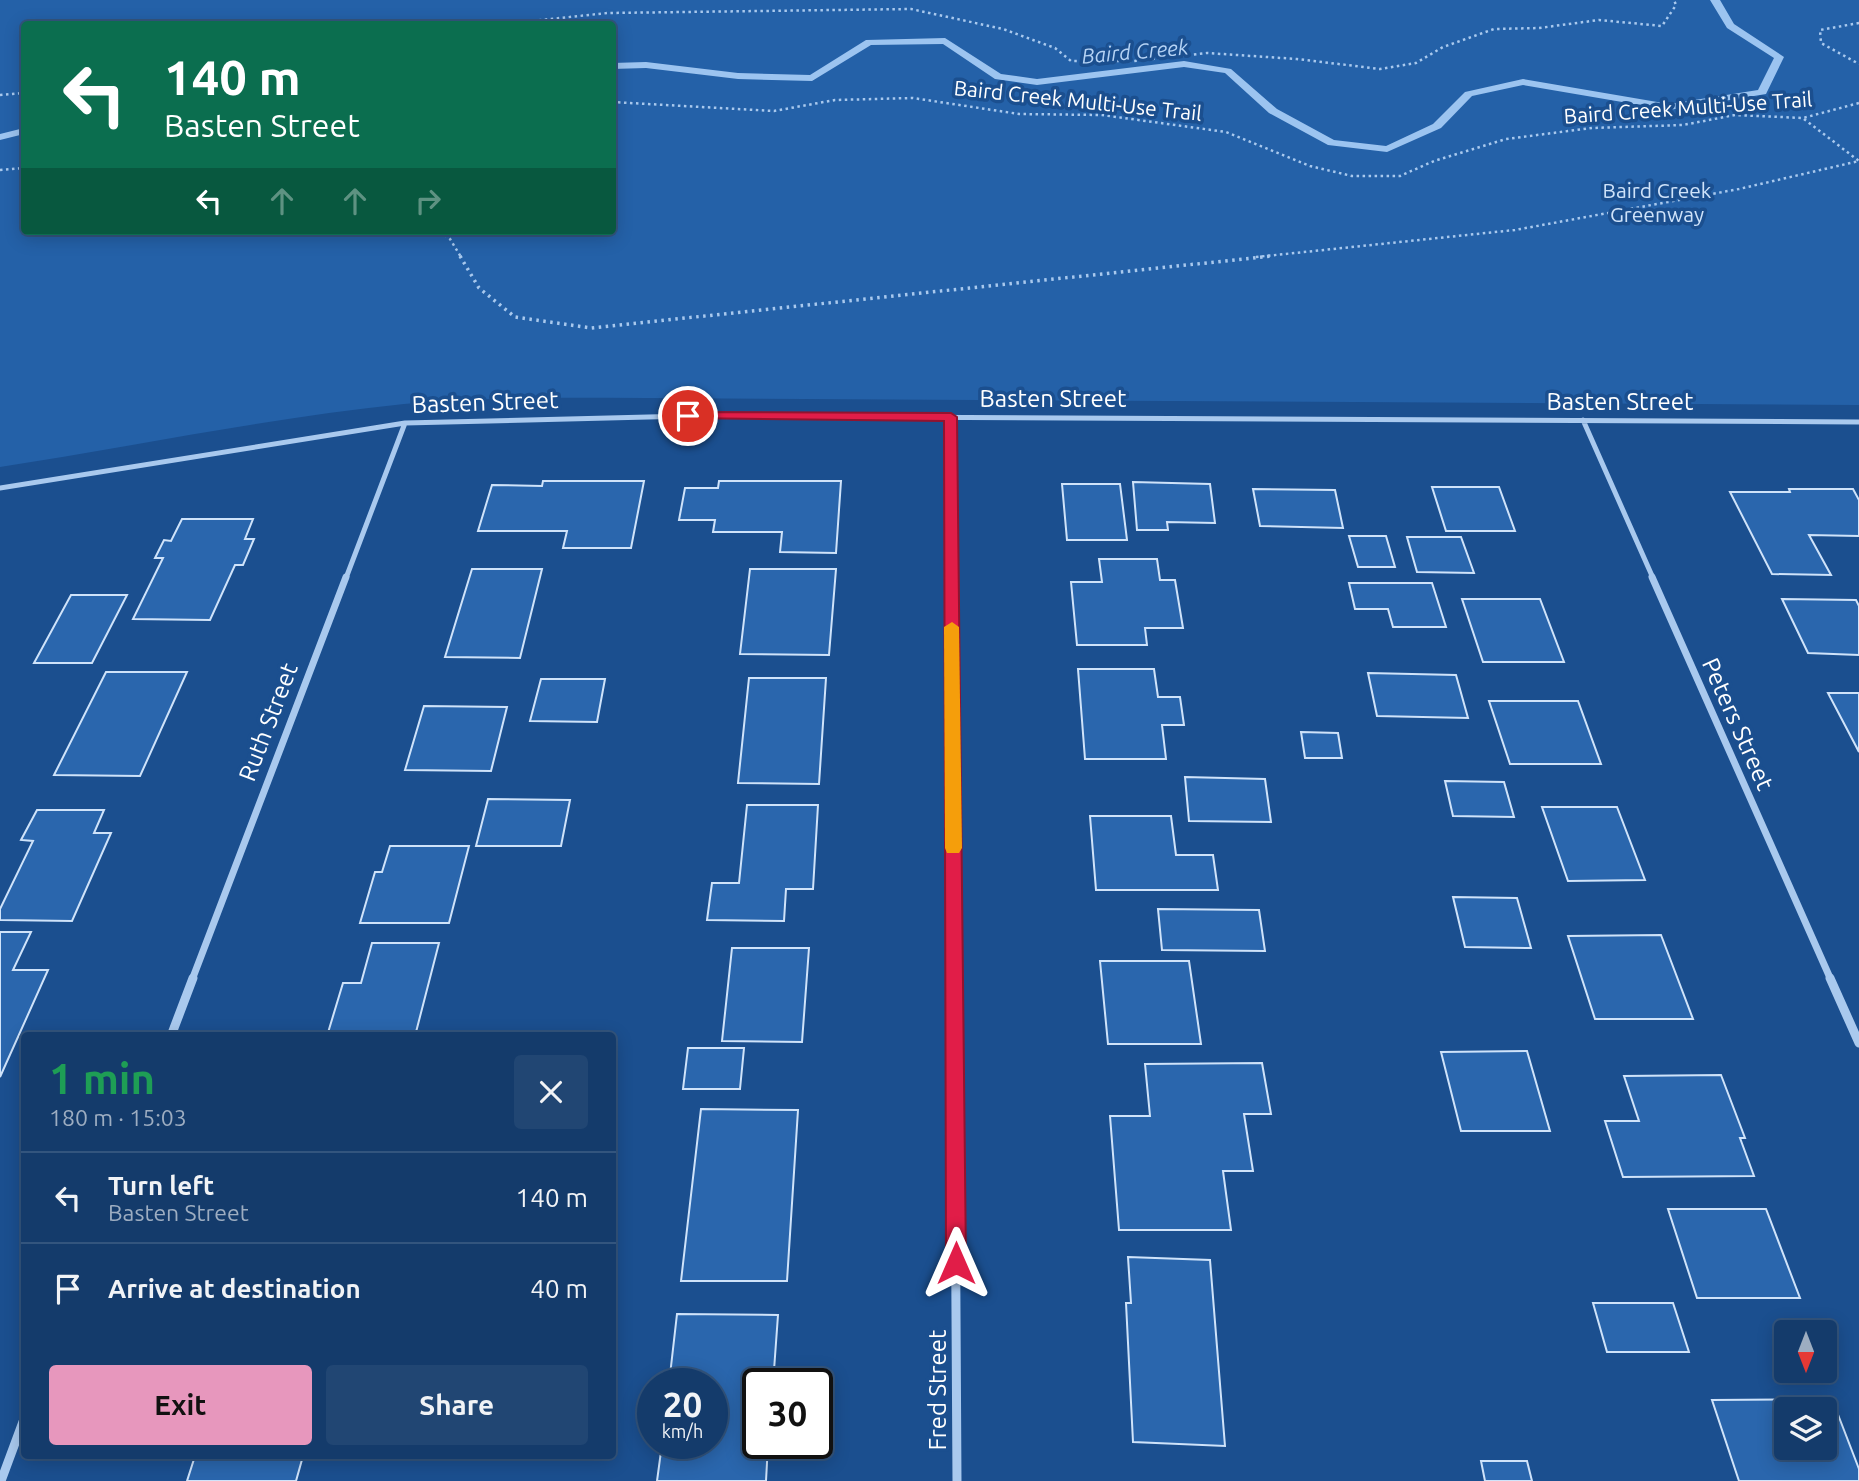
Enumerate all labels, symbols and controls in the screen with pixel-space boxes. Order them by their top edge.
water label: Baird Creek [1081,34,1190,68]
icon: left [49,49,140,140]
text: 140 m [164,49,301,104]
street label: Baird Creek Multi-Use Trail [953,75,1203,125]
street label: Baird Creek Multi-Use Trail [1563,86,1813,128]
text: Basten Street [164,107,360,143]
park label: Baird Creek Greenway [1603,178,1712,226]
icon: left [190,182,228,220]
icon: ahead [263,182,301,220]
icon: ahead [336,182,374,220]
icon: right [409,182,447,220]
street label: Basten Street [980,385,1127,412]
street label: Basten Street [411,386,559,418]
pin [658,386,718,446]
street label: Basten Street [1547,388,1694,415]
icon: arrive [669,397,707,435]
street label: Peters Street [1697,654,1779,795]
street label: Ruth Street [233,659,303,785]
text: 1 min [49,1055,155,1102]
button: close [514,1055,588,1129]
text: 180 m · 15:03 [49,1105,187,1130]
text: Turn left [108,1171,214,1200]
icon: left [49,1179,87,1217]
text: 140 m [516,1183,588,1212]
text: Basten Street [108,1200,249,1225]
position arrow [919,1226,993,1300]
icon: arrive [49,1270,87,1308]
text: Arrive at destination [108,1274,361,1303]
text: 40 m [530,1274,588,1303]
north arrow [1774,1320,1838,1382]
map controls [1774,1320,1837,1460]
street label: Fred Street [924,1329,951,1451]
button: Exit [49,1365,312,1445]
button: Share [326,1365,588,1445]
speed limit sign: 30 [742,1368,833,1459]
text: 20 [663,1384,702,1424]
button: layers [1774,1397,1837,1460]
text: km/h [662,1421,703,1441]

